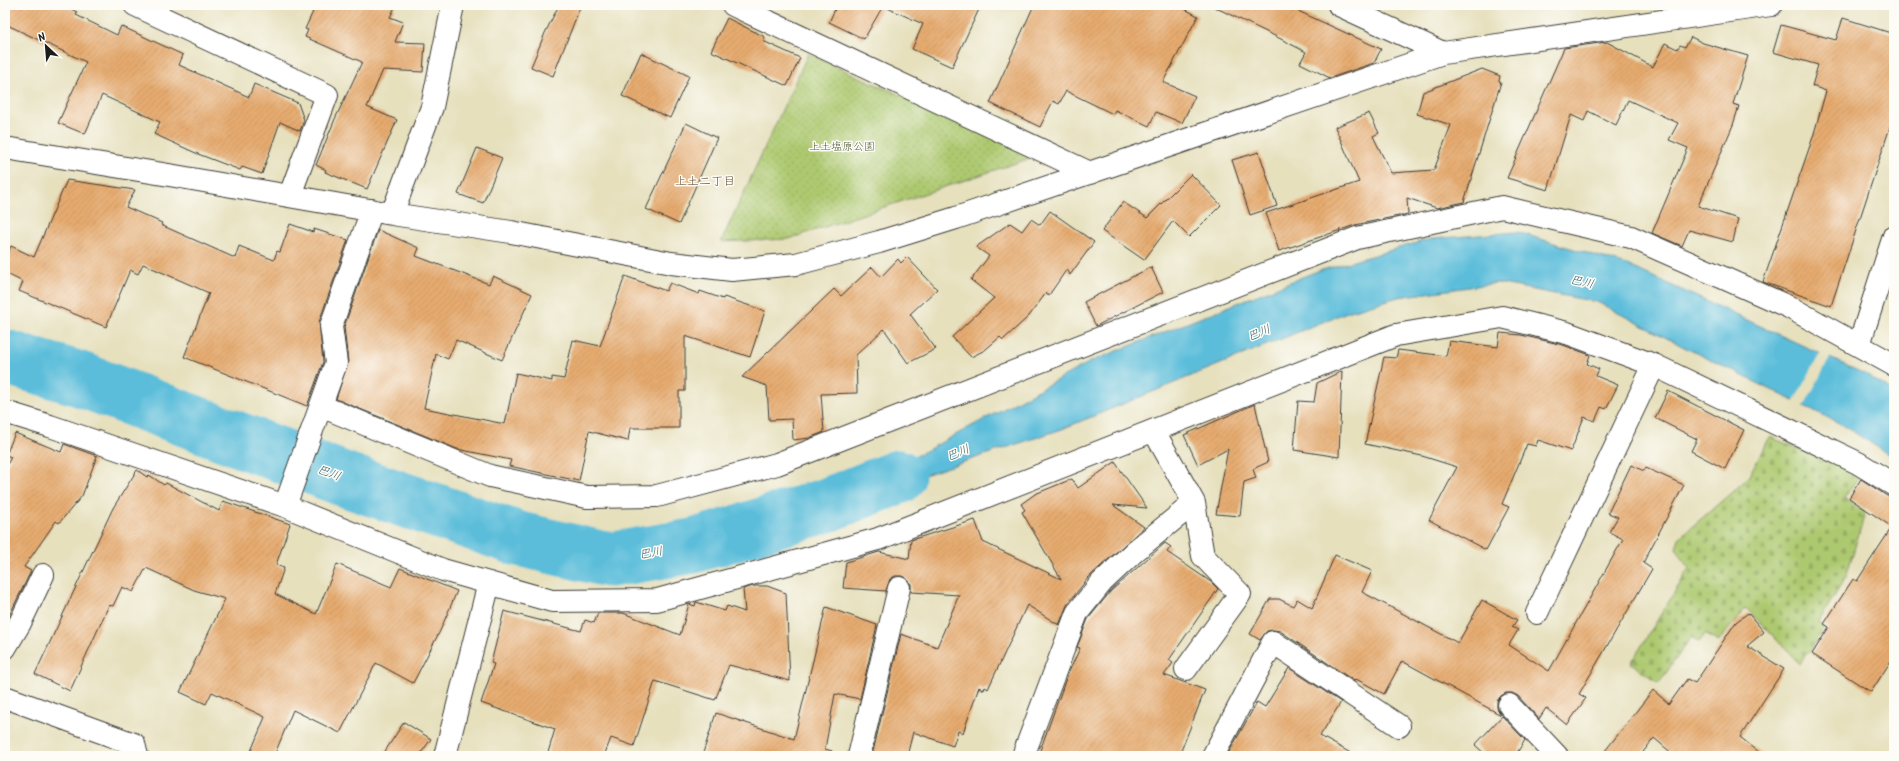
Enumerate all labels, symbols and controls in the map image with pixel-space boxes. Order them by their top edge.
north arrow [26,26,66,66]
text: N [35,28,49,48]
park label: 上土塩原公園 [809,138,875,156]
district label: 上土二丁目 [675,172,735,191]
water label: 巴川 [1568,270,1596,294]
water label: 巴川 [1244,320,1274,346]
water label: 巴川 [943,440,973,466]
water label: 巴川 [314,460,344,486]
water label: 巴川 [638,542,664,564]

